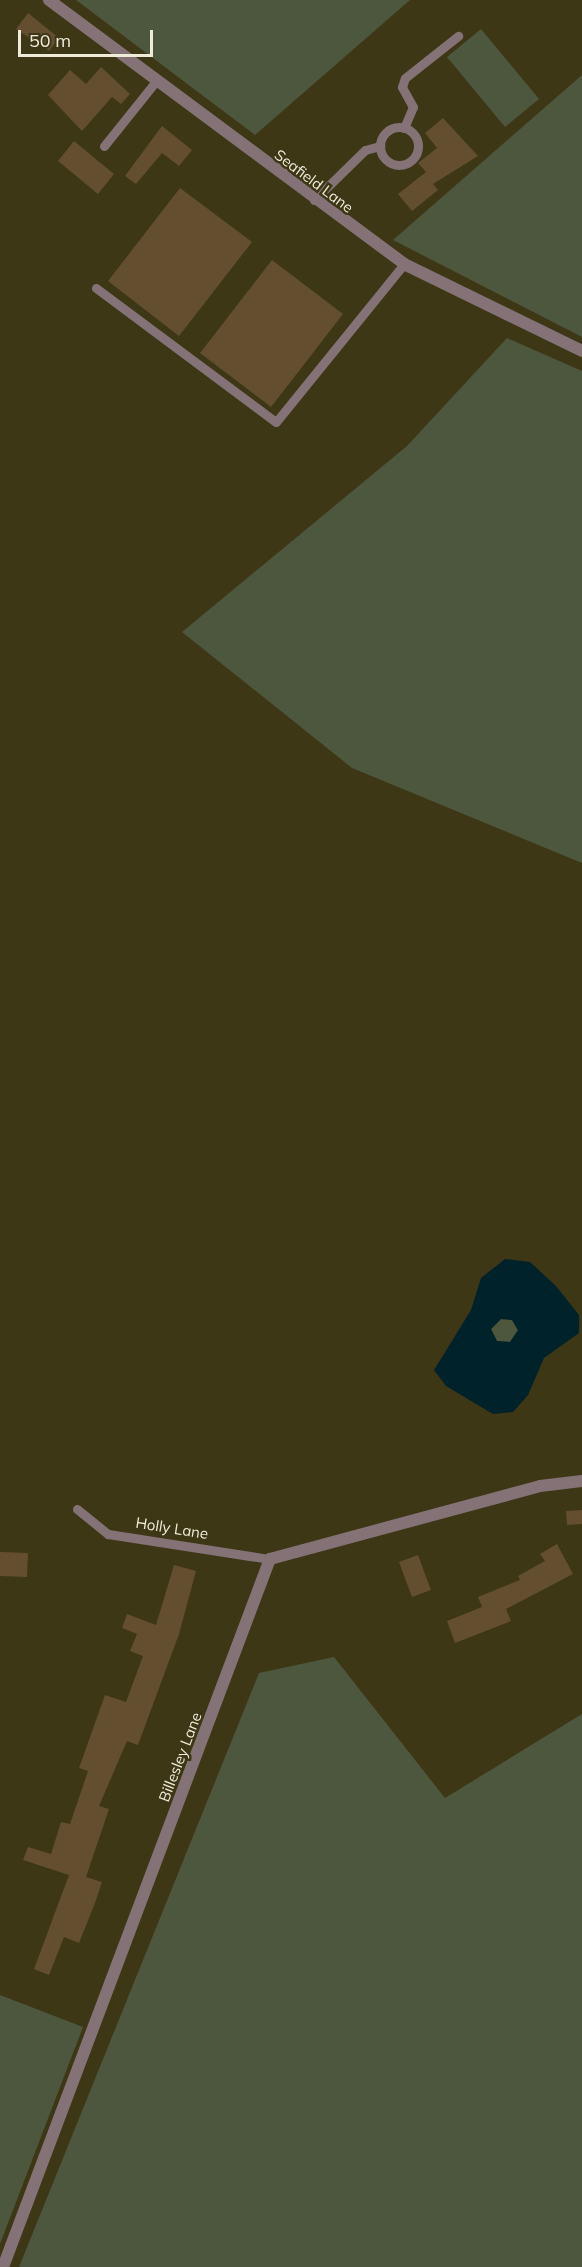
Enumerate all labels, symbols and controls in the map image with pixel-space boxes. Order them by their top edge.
scale bar [21,18,156,56]
text: 50 m [29,29,71,52]
street label: Seafield Lane [271,146,357,216]
street label: Holly Lane [134,1513,210,1543]
street label: Billesley Lane [155,1710,205,1804]

